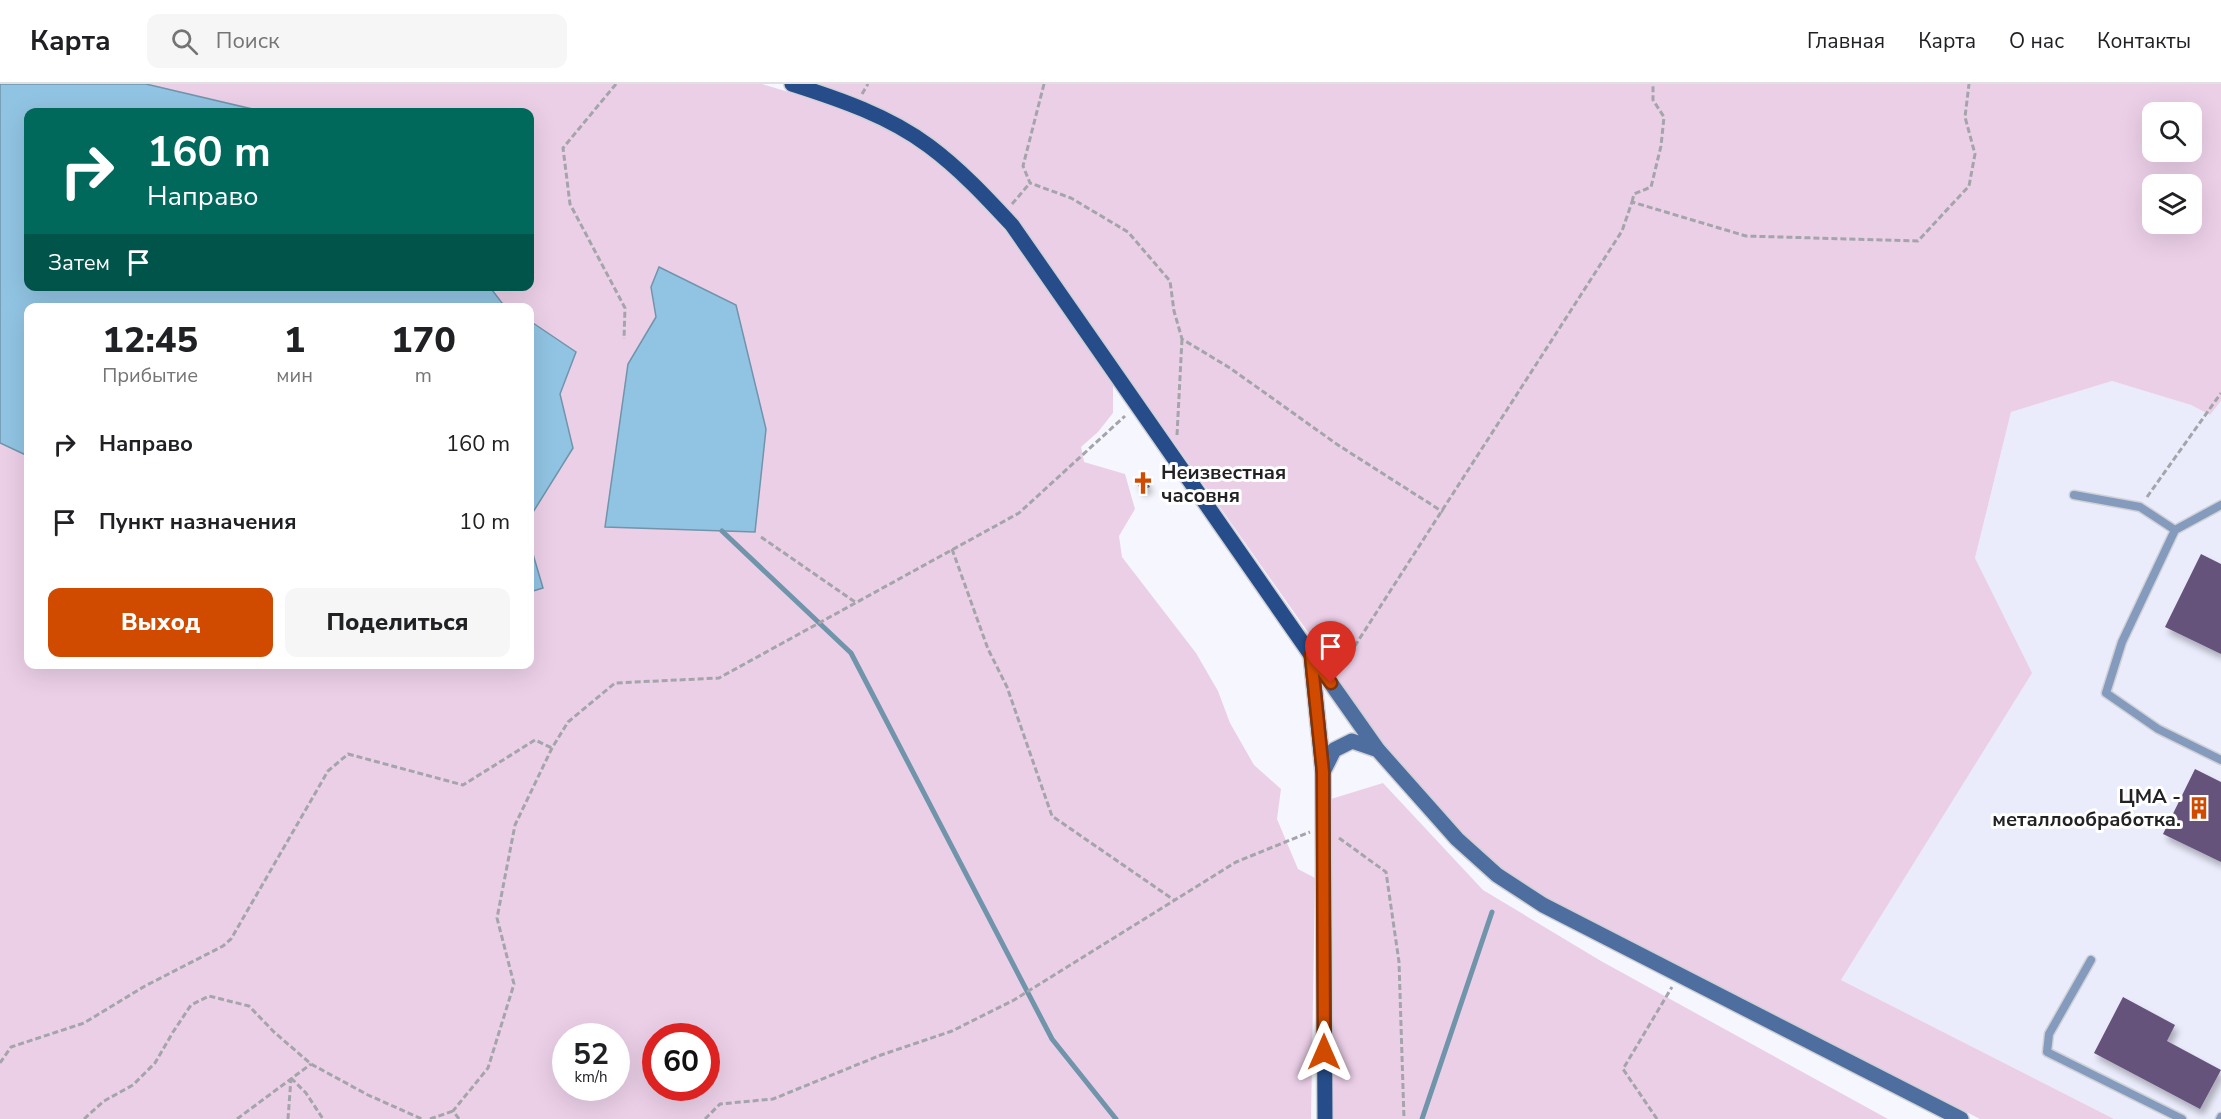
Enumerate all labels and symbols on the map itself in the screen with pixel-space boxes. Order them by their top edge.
place label: Неизвестная часовня [1161,459,1286,509]
church icon: Неизвестная часовня [1130,470,1156,496]
pin [1305,621,1356,683]
place label: ЦМА - металлообработка. [1992,783,2181,833]
building icon: ЦМА - металлообработка. [2186,795,2212,821]
position arrow [1292,1020,1356,1084]
speed limit sign: 60 [642,1023,720,1101]

